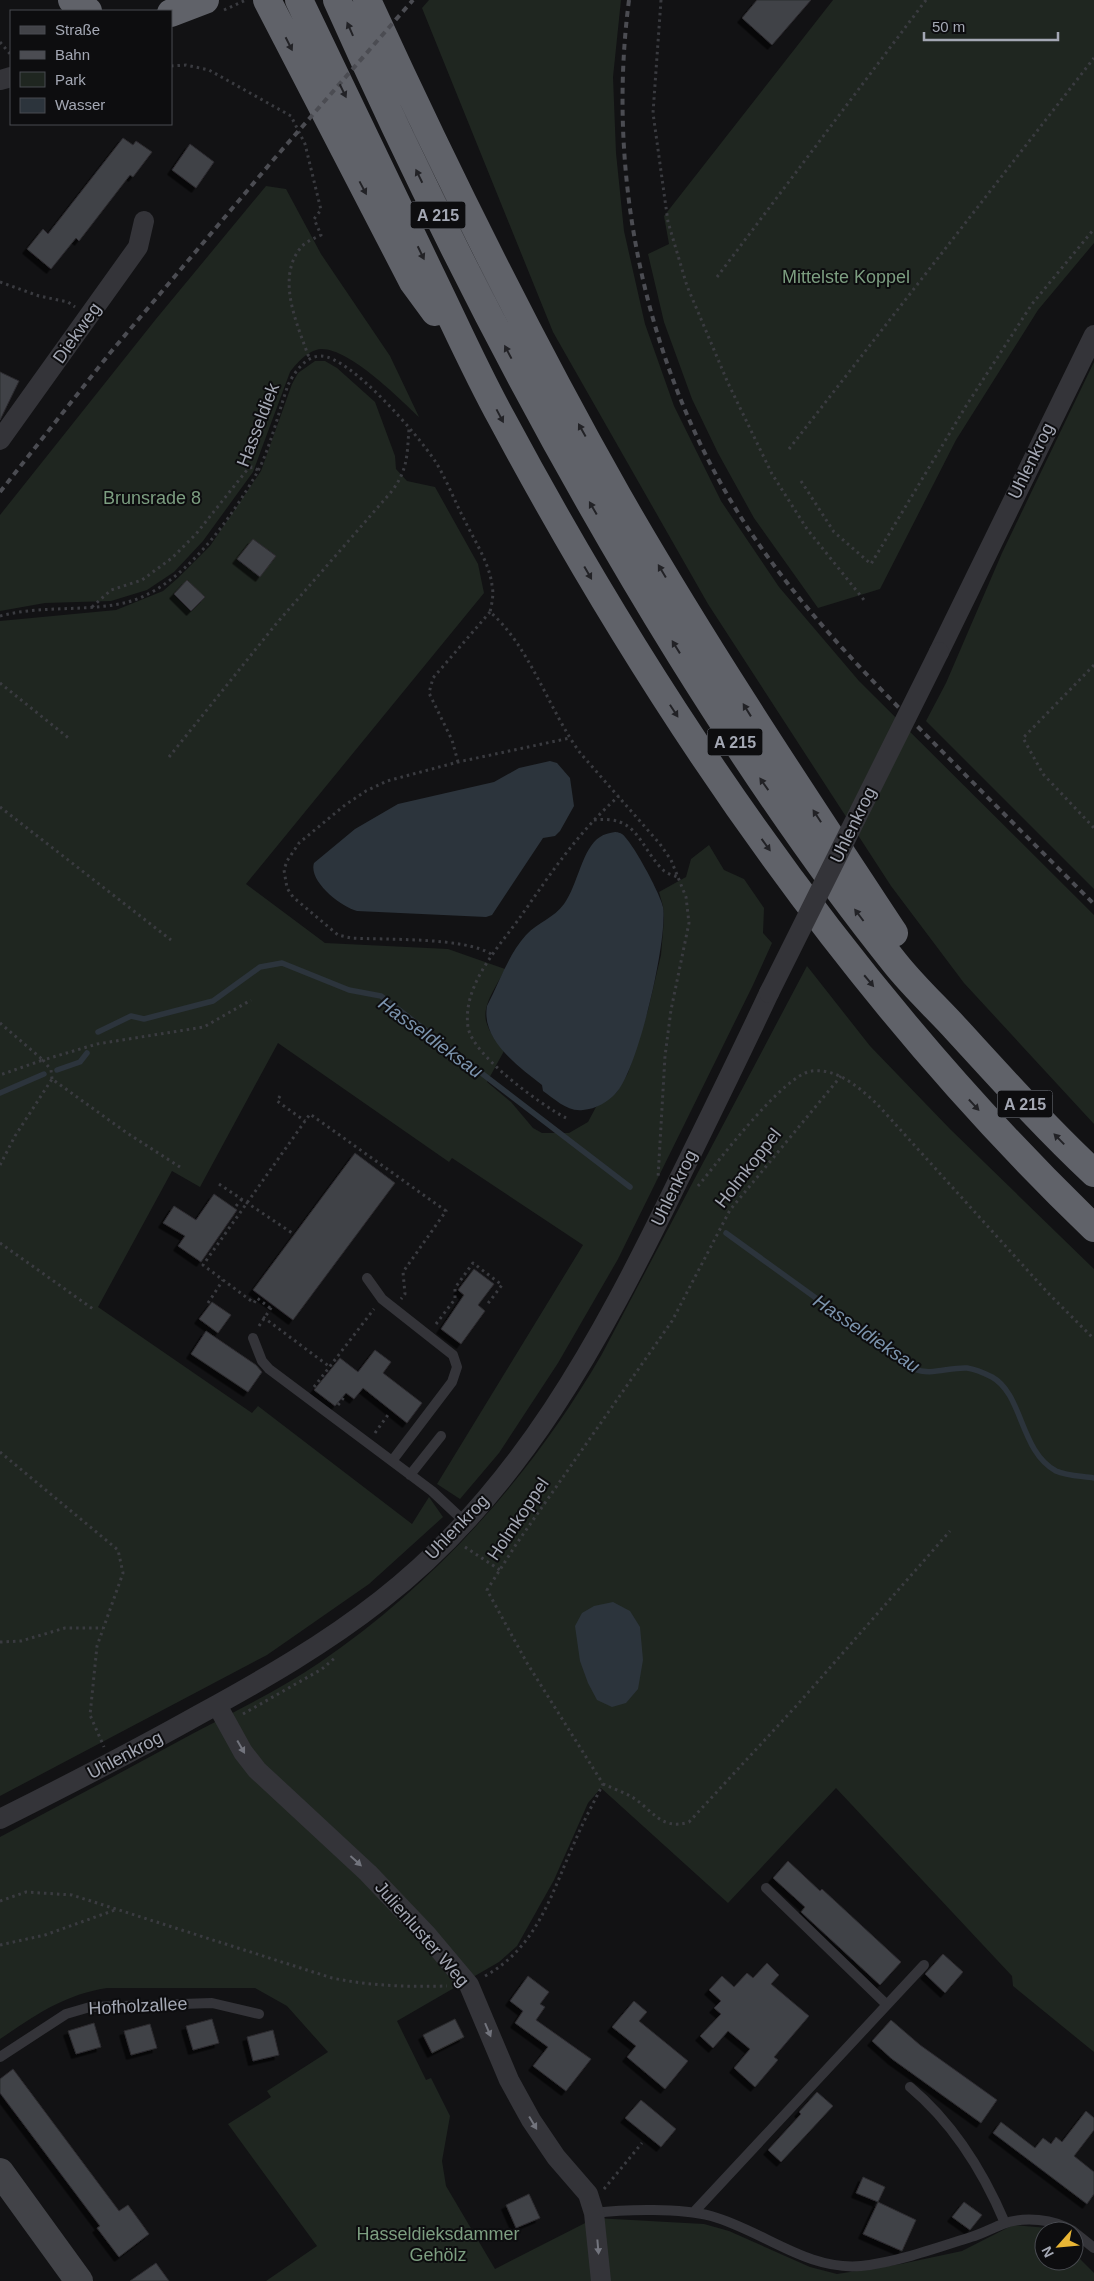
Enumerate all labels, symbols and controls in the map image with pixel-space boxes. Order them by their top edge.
legend [10,10,172,125]
scale bar [924,10,1058,42]
text: 50 m [932,18,965,35]
text: Straße [55,21,100,38]
one-way arrow [346,22,354,36]
one-way arrow [285,36,293,51]
text: Bahn [55,46,90,63]
text: Park [55,71,86,88]
one-way arrow [339,84,347,98]
text: Wasser [55,96,105,113]
one-way arrow [415,169,423,183]
one-way arrow [359,181,367,195]
road number: A 215 [410,202,466,228]
one-way arrow [417,246,425,260]
park label: Mittelste Koppel [782,267,910,287]
street label: Diekweg [49,299,105,367]
one-way arrow [504,345,512,360]
street label: Hasseldiek [233,379,283,470]
one-way arrow [496,409,504,423]
street label: Uhlenkrog [1004,420,1058,502]
one-way arrow [577,424,586,437]
park label: Brunsrade 8 [103,488,201,508]
one-way arrow [588,501,597,514]
one-way arrow [658,565,667,578]
one-way arrow [584,566,593,579]
one-way arrow [671,641,681,654]
one-way arrow [742,703,752,716]
one-way arrow [669,704,679,718]
road number: A 215 [708,729,762,756]
one-way arrow [759,777,769,791]
street label: Uhlenkrog [826,784,880,866]
one-way arrow [812,809,822,823]
one-way arrow [760,838,771,851]
one-way arrow [854,909,865,922]
one-way arrow [863,975,874,987]
water label: Hasseldieksau [375,993,487,1082]
road number: A 215 [998,1090,1052,1118]
one-way arrow [968,1099,980,1111]
street label: Holmkoppel [711,1124,785,1212]
one-way arrow [1053,1133,1065,1145]
street label: Uhlenkrog [647,1147,701,1229]
water label: Hasseldieksau [810,1290,924,1377]
street label: Holmkoppel [483,1474,553,1564]
street label: Uhlenkrog [421,1491,493,1563]
street label: Uhlenkrog [84,1727,166,1783]
one-way arrow [237,1741,246,1754]
one-way arrow [350,1855,362,1867]
street label: Julienluster Weg [371,1877,473,1991]
street label: Hofholzallee [88,1993,188,2019]
one-way arrow [484,2023,492,2038]
one-way arrow [528,2116,537,2129]
north arrow [1034,2221,1084,2271]
park label: Hasseldieksdammer Gehölz [356,2224,520,2265]
one-way arrow [594,2239,602,2255]
text: N [1038,2244,1057,2260]

